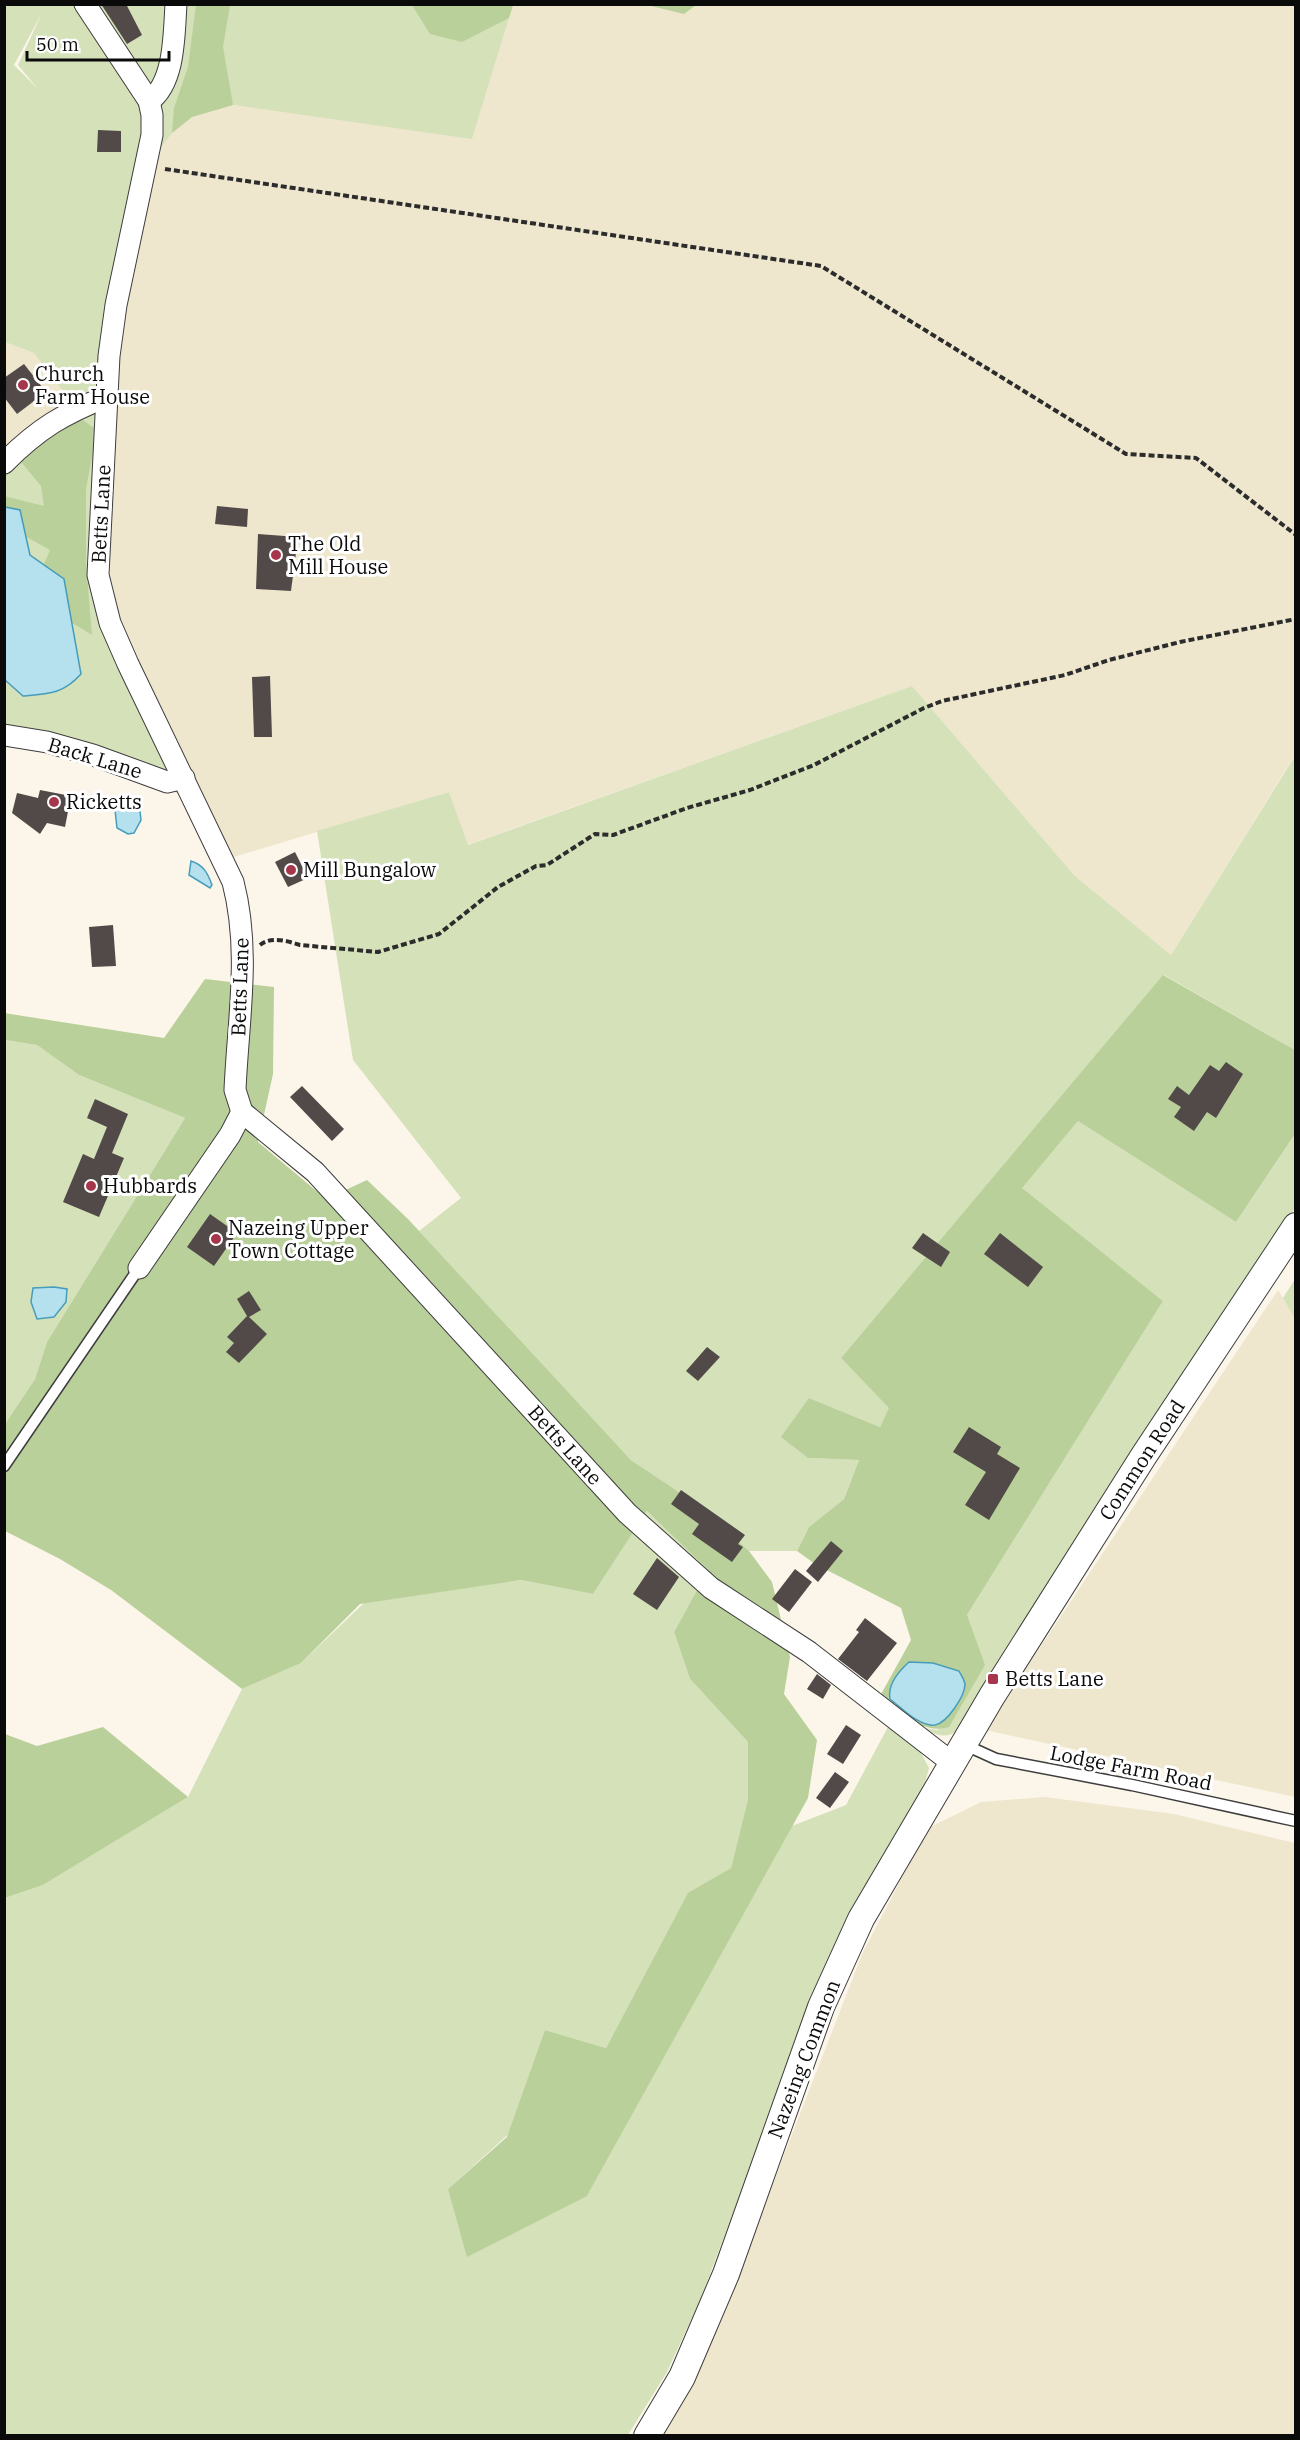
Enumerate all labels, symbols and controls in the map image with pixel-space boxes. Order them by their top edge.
scale bar [27,24,170,62]
text: 50 m [36,33,79,56]
place label: Church Farm House [35,360,150,410]
marker: Church Farm House [16,378,30,392]
street label: Betts Lane [84,464,117,564]
place label: The Old Mill House [288,530,388,580]
marker: The Old Mill House [269,548,283,562]
street label: Back Lane [45,730,146,785]
place label: Ricketts [66,788,142,815]
marker: Ricketts [47,795,61,809]
place label: Mill Bungalow [303,856,437,883]
marker: Mill Bungalow [284,863,298,877]
street label: Betts Lane [224,937,255,1037]
place label: Hubbards [103,1172,197,1199]
marker: Hubbards [84,1179,98,1193]
place label: Nazeing Upper Town Cottage [228,1214,369,1264]
marker: Nazeing Upper Town Cottage [209,1232,223,1246]
street label: Common Road [1093,1394,1191,1525]
street label: Betts Lane [522,1399,608,1490]
place label: Betts Lane [1005,1665,1104,1692]
marker: Betts Lane [986,1672,1000,1686]
street label: Lodge Farm Road [1048,1739,1214,1796]
street label: Nazeing Common [761,1975,846,2142]

